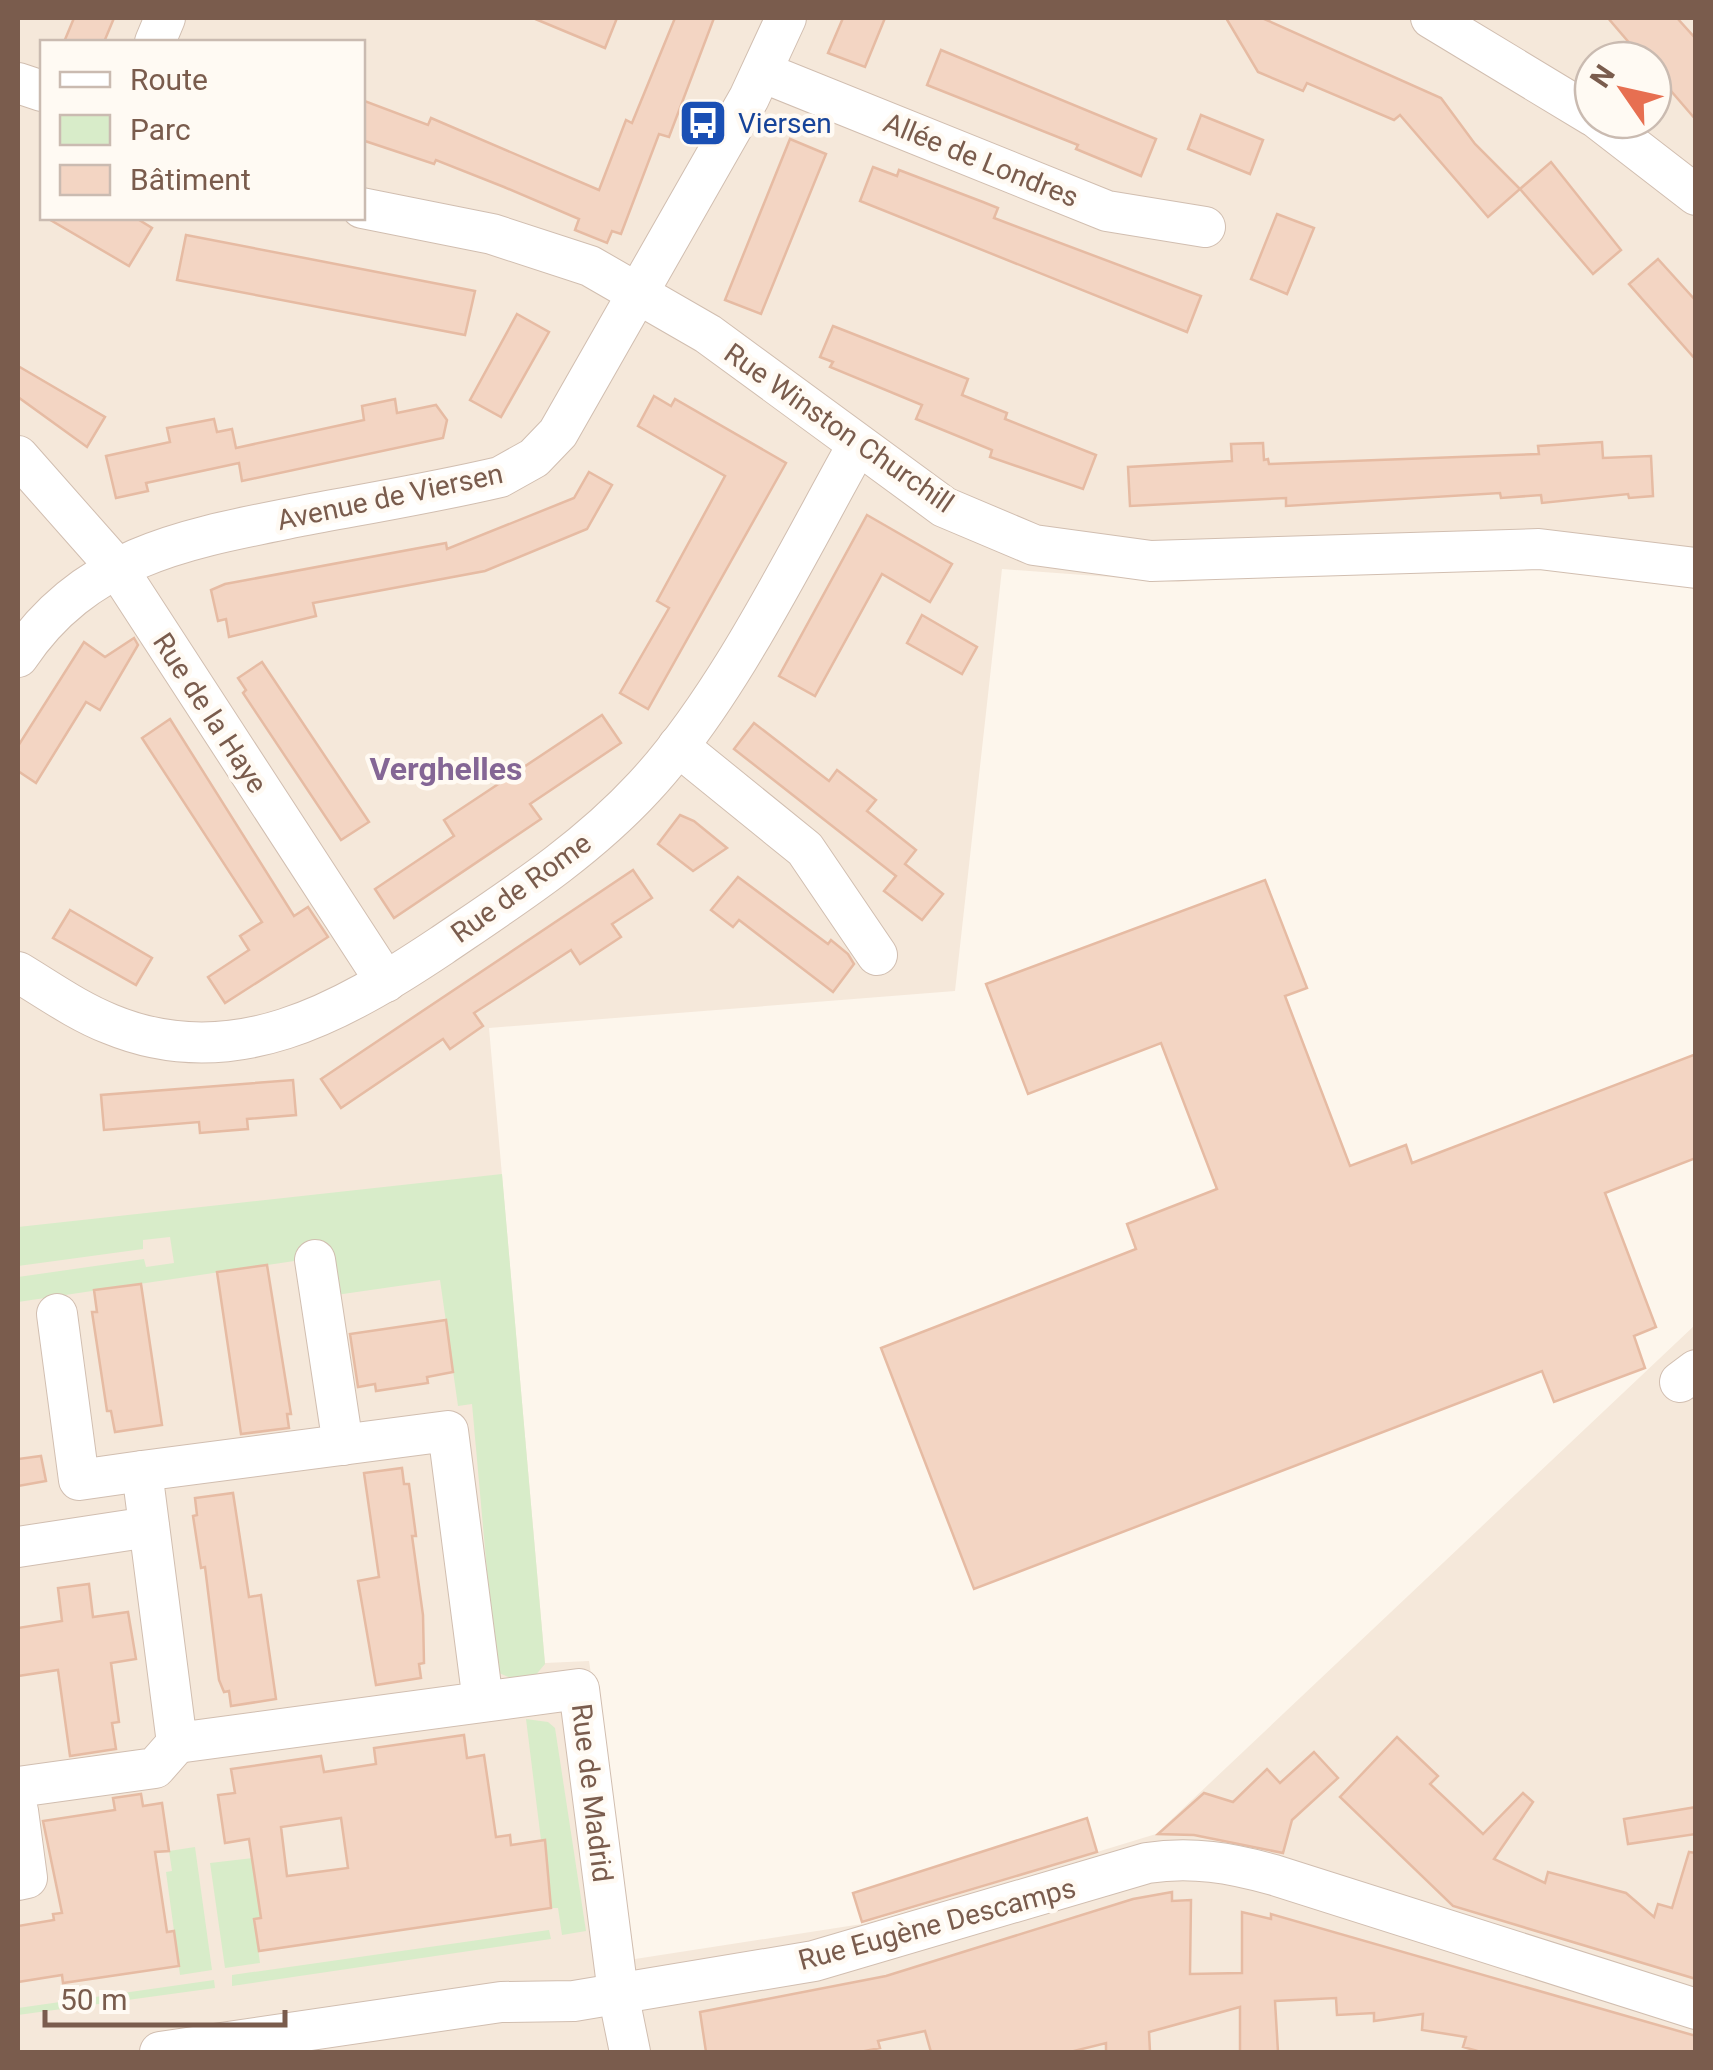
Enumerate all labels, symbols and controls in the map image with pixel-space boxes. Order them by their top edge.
legend [40,40,365,220]
north arrow [1573,40,1673,140]
text: N [1583,59,1622,94]
text: Route [130,62,208,97]
bus stop icon: Viersen [677,97,729,149]
street label: Allée de Londres [879,106,1083,214]
place label: Viersen [738,107,832,140]
text: Parc [130,112,191,147]
text: Bâtiment [130,162,251,197]
street label: Rue Winston Churchill [718,336,960,520]
street label: Avenue de Viersen [274,457,506,537]
street label: Rue de la Haye [146,627,274,799]
district label: Verghelles [369,750,523,788]
street label: Rue de Rome [445,826,597,950]
street label: Rue de Madrid [565,1702,619,1884]
street label: Rue Eugène Descamps [795,1871,1079,1977]
scale bar [45,1965,285,2027]
text: 50 m [60,1982,127,2017]

